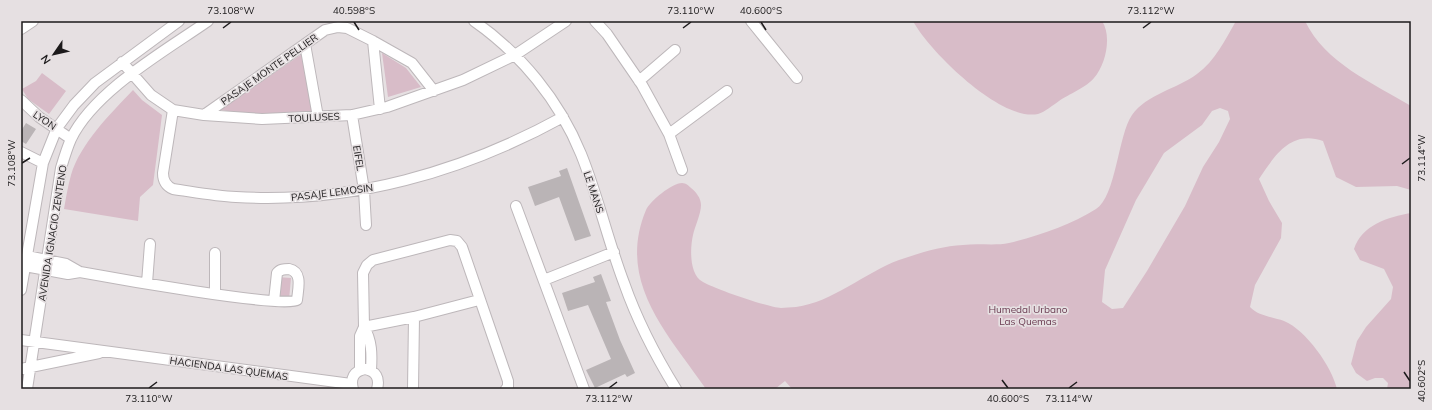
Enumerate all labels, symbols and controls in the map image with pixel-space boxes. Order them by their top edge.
text: 73.108°W [207,4,255,17]
text: 40.598°S [333,4,375,17]
text: 73.110°W [667,4,715,17]
text: 40.600°S [740,4,782,17]
text: 73.112°W [1127,4,1175,17]
street label: PASAJE MONTE PELLIER [218,31,320,108]
north arrow [34,34,74,74]
text: N [38,52,54,67]
street label: LYON [31,108,59,133]
street label: TOULUSES [288,110,340,125]
text: 73.114°W [1415,134,1428,182]
text: 73.108°W [5,139,18,187]
street label: EIFEL [350,145,367,172]
street label: AVENIDA IGNACIO ZENTENO [35,164,70,302]
street label: LE MANS [580,169,607,215]
street label: PASAJE LEMOSIN [290,181,374,204]
park label: Humedal Urbano Las Quemas [988,303,1068,328]
street label: HACIENDA LAS QUEMAS [169,354,289,383]
text: 40.602°S [1415,360,1428,402]
text: 73.110°W [125,392,173,405]
text: 73.112°W [585,392,633,405]
text: 40.600°S [987,392,1029,405]
text: 73.114°W [1045,392,1093,405]

